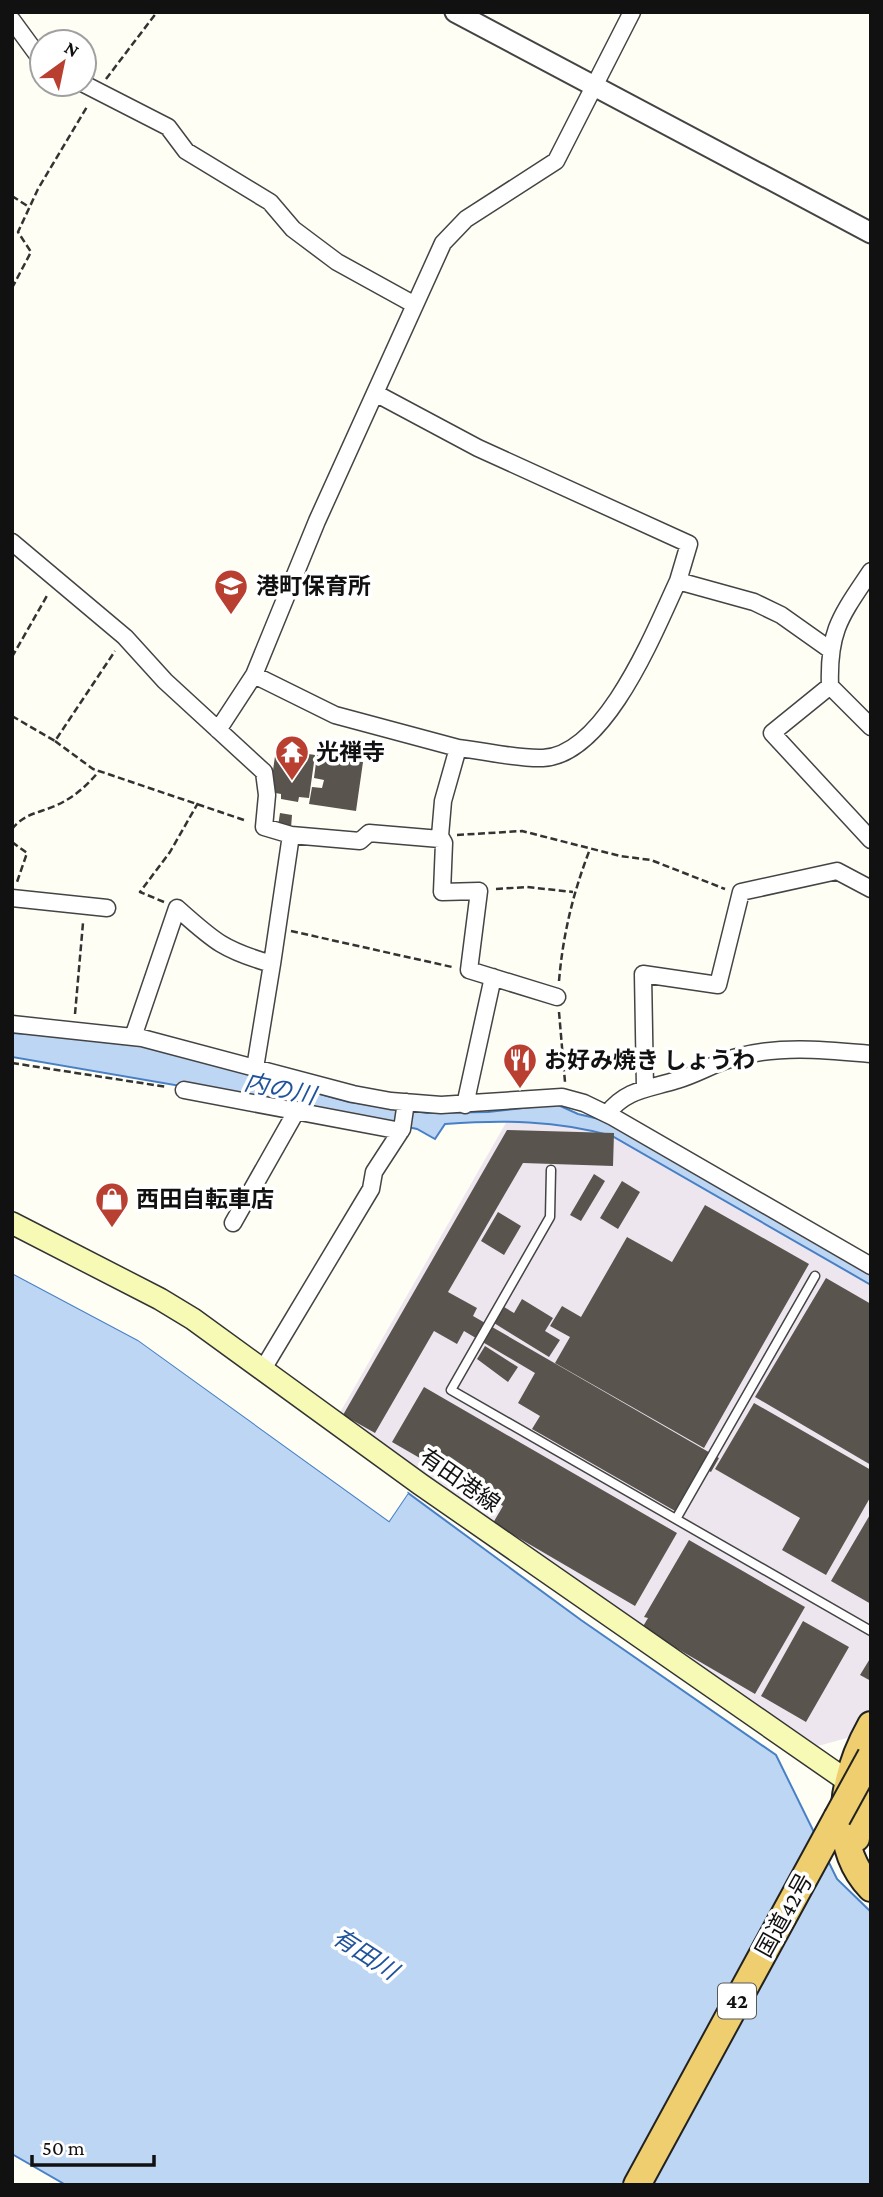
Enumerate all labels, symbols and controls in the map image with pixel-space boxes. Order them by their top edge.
north arrow [28,28,98,98]
text: N [61,37,83,62]
school or university icon: 港町保育所 [212,567,250,616]
place label: 港町保育所 [256,573,371,599]
temple icon: 光禅寺 [273,733,311,782]
place label: 光禅寺 [316,739,385,765]
restaurant icon: お好み焼き しょうわ [501,1041,539,1090]
place label: お好み焼き しょうわ [544,1047,755,1073]
water label: 内の川 [242,1068,321,1110]
shop icon: 西田自転車店 [93,1180,131,1229]
place label: 西田自転車店 [136,1186,274,1212]
street label: 有田港線 [415,1443,505,1517]
street label: 国道42号 [750,1869,818,1961]
water label: 有田川 [328,1923,405,1986]
road number: 42 [718,1983,756,2018]
scale bar [32,2124,154,2168]
text: 50 m [42,2136,85,2160]

